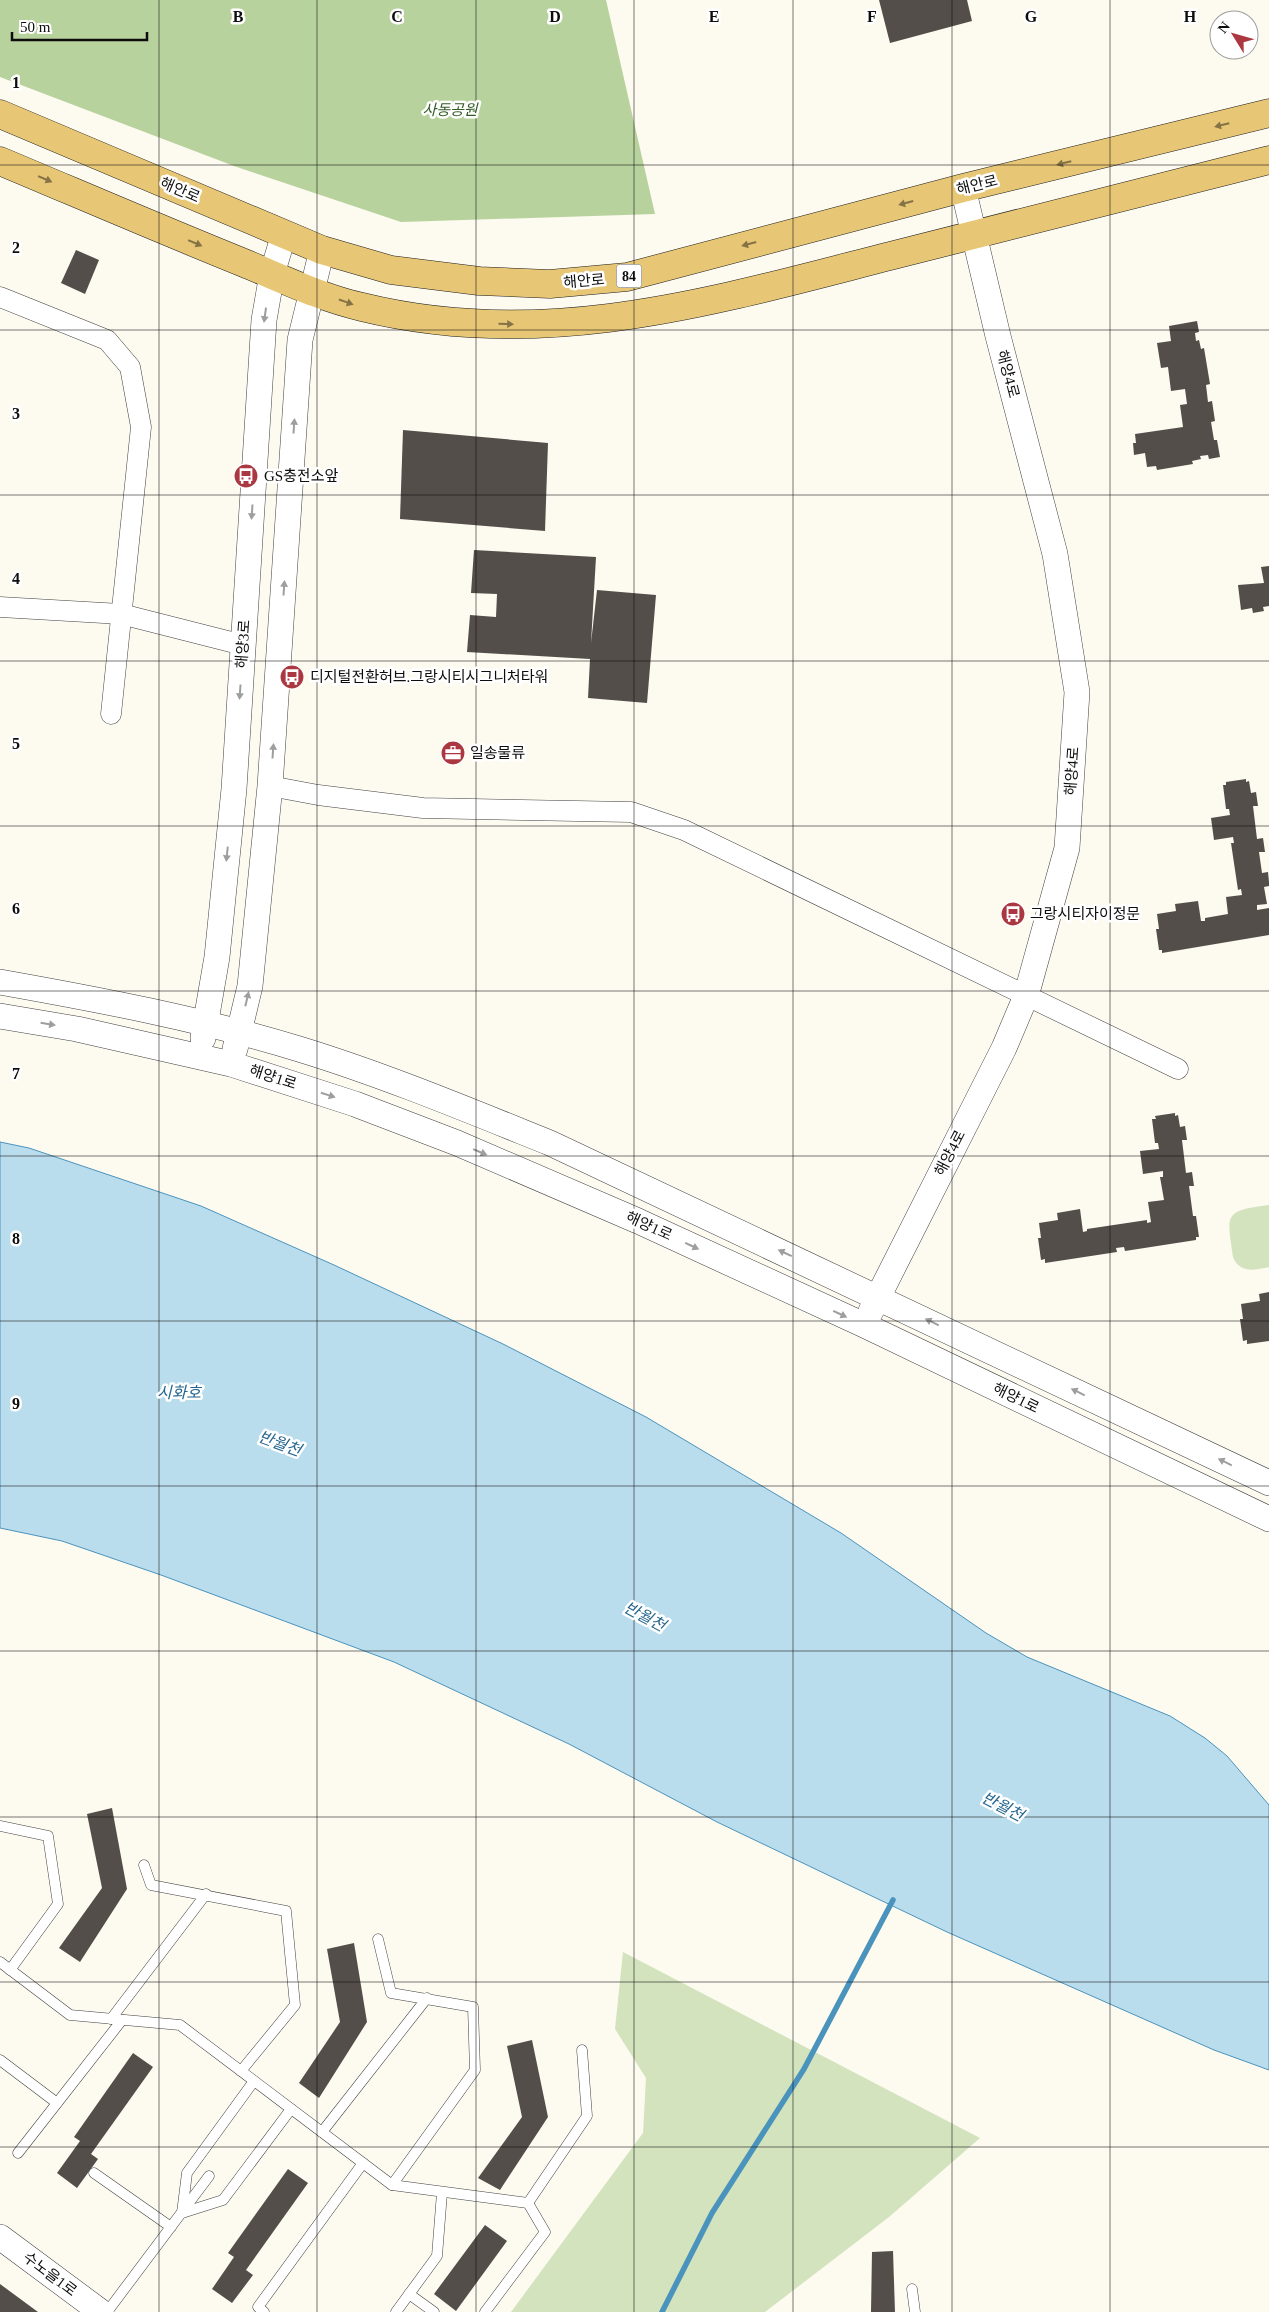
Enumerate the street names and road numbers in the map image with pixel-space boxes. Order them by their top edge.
street label: 해안로 [955,172,999,198]
street label: 해안로 [158,175,202,205]
road number: 84 [616,264,642,288]
street label: 해안로 [563,271,605,291]
street label: 해양4로 [994,348,1022,400]
street label: 해양3로 [233,619,253,669]
street label: 해양4로 [1062,746,1082,796]
street label: 해양1로 [247,1062,299,1092]
street label: 해양4로 [932,1128,968,1178]
street label: 해양1로 [623,1209,675,1243]
street label: 해양1로 [991,1380,1041,1416]
street label: 수노을1로 [20,2249,80,2299]

